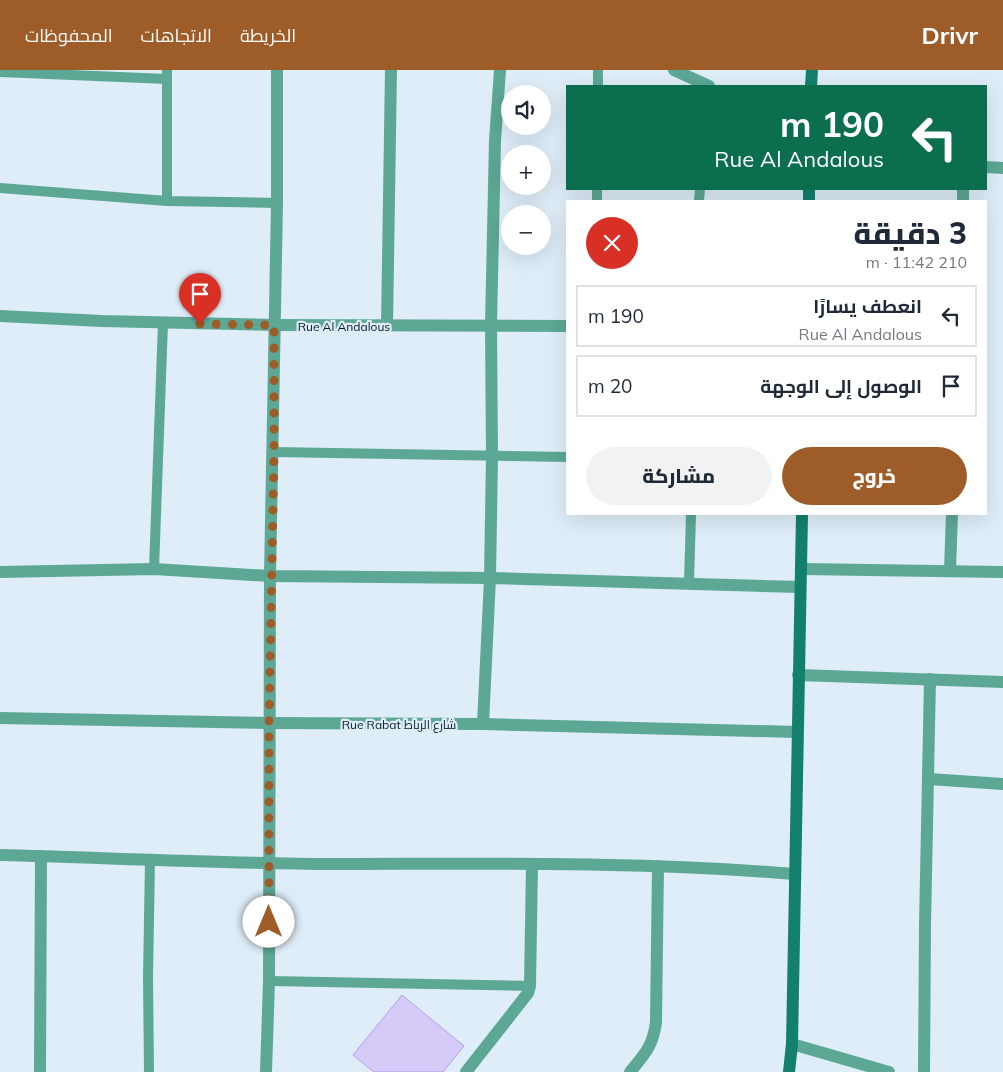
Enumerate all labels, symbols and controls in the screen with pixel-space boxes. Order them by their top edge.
text: Drivr [922,20,978,50]
text: المحفوظات [25,24,113,47]
text: الاتجاهات [141,24,212,47]
text: الخريطة [240,24,296,47]
map controls [501,85,551,255]
button: sound [501,85,551,135]
text: 190 m [780,102,884,146]
icon: left [902,105,967,170]
button: + [501,145,551,195]
text: Rue Al Andalous [714,145,884,173]
button: − [501,205,551,255]
text: 3 دقيقة [853,214,967,252]
button: close [586,217,638,269]
text: 210 m · 11:42 [866,252,967,272]
pin [179,273,221,324]
icon: arrive [186,280,214,308]
text: انعطف يسارًا [813,294,922,318]
icon: left [937,302,965,330]
text: 190 m [588,304,644,328]
street label: Rue Al Andalous [298,319,390,334]
text: Rue Al Andalous [799,324,922,344]
icon: arrive [937,372,965,400]
text: 20 m [588,374,632,398]
text: الوصول إلى الوجهة [760,374,922,398]
button: مشاركة [586,447,772,505]
button: خروج [782,447,967,505]
street label: Rue Rabat شارع الرباط [342,717,456,733]
position arrow [242,895,294,947]

